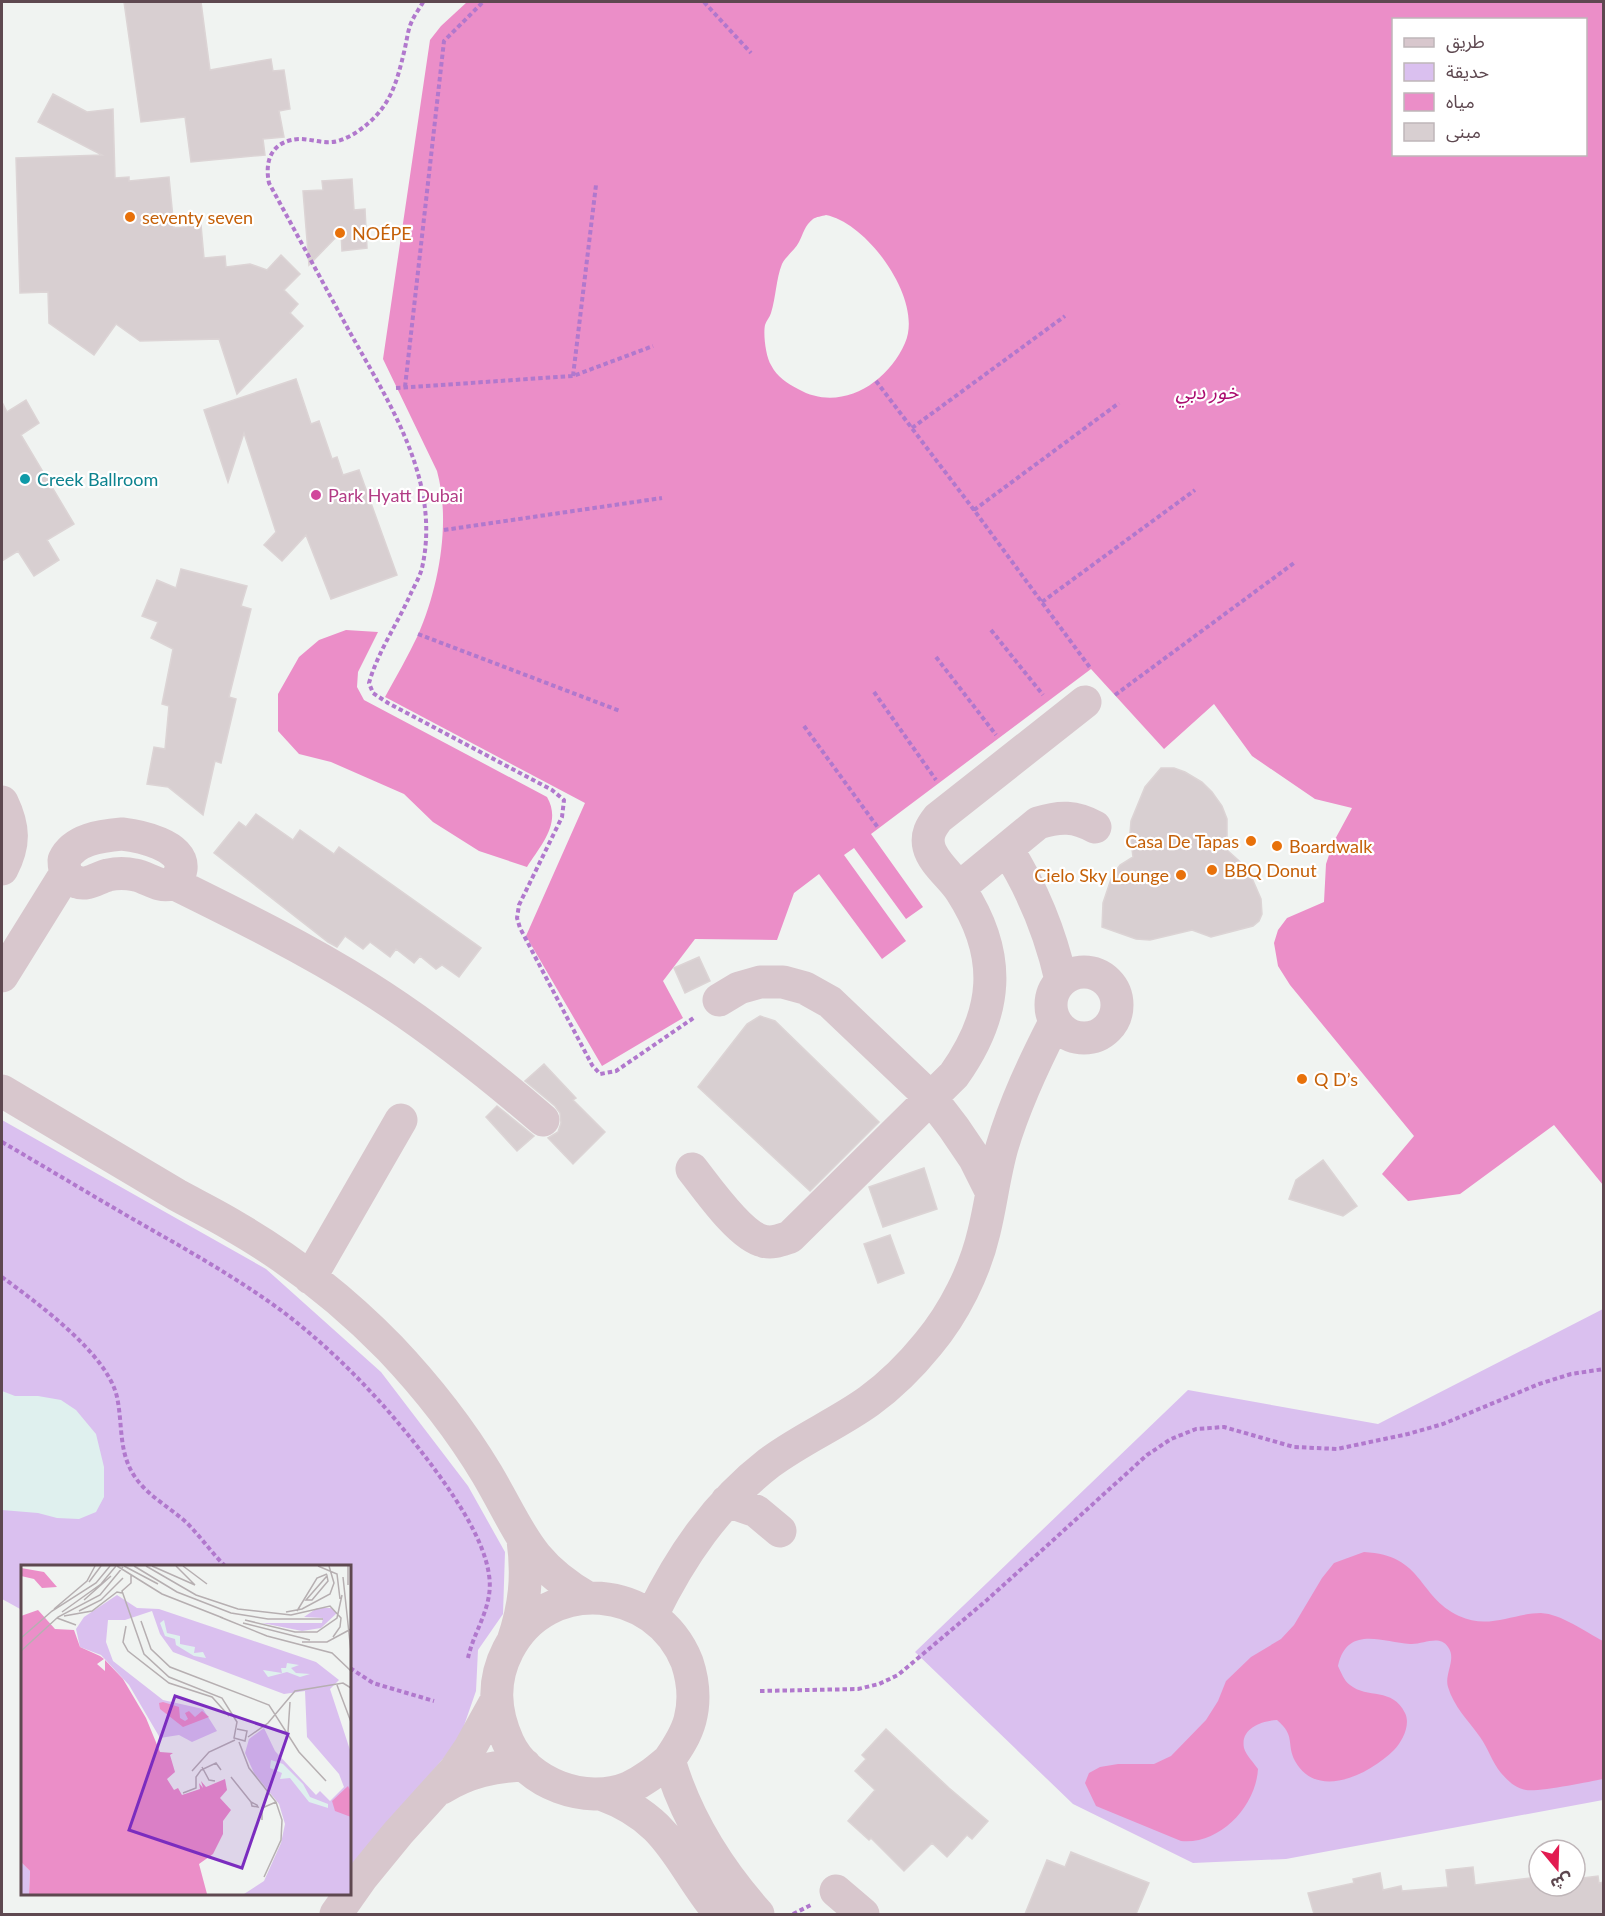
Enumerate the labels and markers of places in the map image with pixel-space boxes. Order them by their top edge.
place label: seventy seven [142,206,253,228]
marker: seventy seven [123,210,137,224]
place label: NOÉPE [352,222,412,244]
marker: NOÉPE [333,226,347,240]
place label: Creek Ballroom [37,468,158,490]
marker: Creek Ballroom [18,472,32,486]
place label: Park Hyatt Dubai [328,484,463,506]
marker: Park Hyatt Dubai [309,488,323,502]
place label: Casa De Tapas [1125,830,1239,852]
marker: Casa De Tapas [1244,834,1258,848]
place label: Boardwalk [1289,835,1373,857]
marker: Boardwalk [1270,839,1284,853]
place label: BBQ Donut [1224,859,1317,881]
marker: BBQ Donut [1205,863,1219,877]
place label: Cielo Sky Lounge [1034,864,1169,886]
marker: Cielo Sky Lounge [1174,868,1188,882]
place label: Q D’s [1314,1068,1358,1090]
marker: Q D’s [1295,1072,1309,1086]

